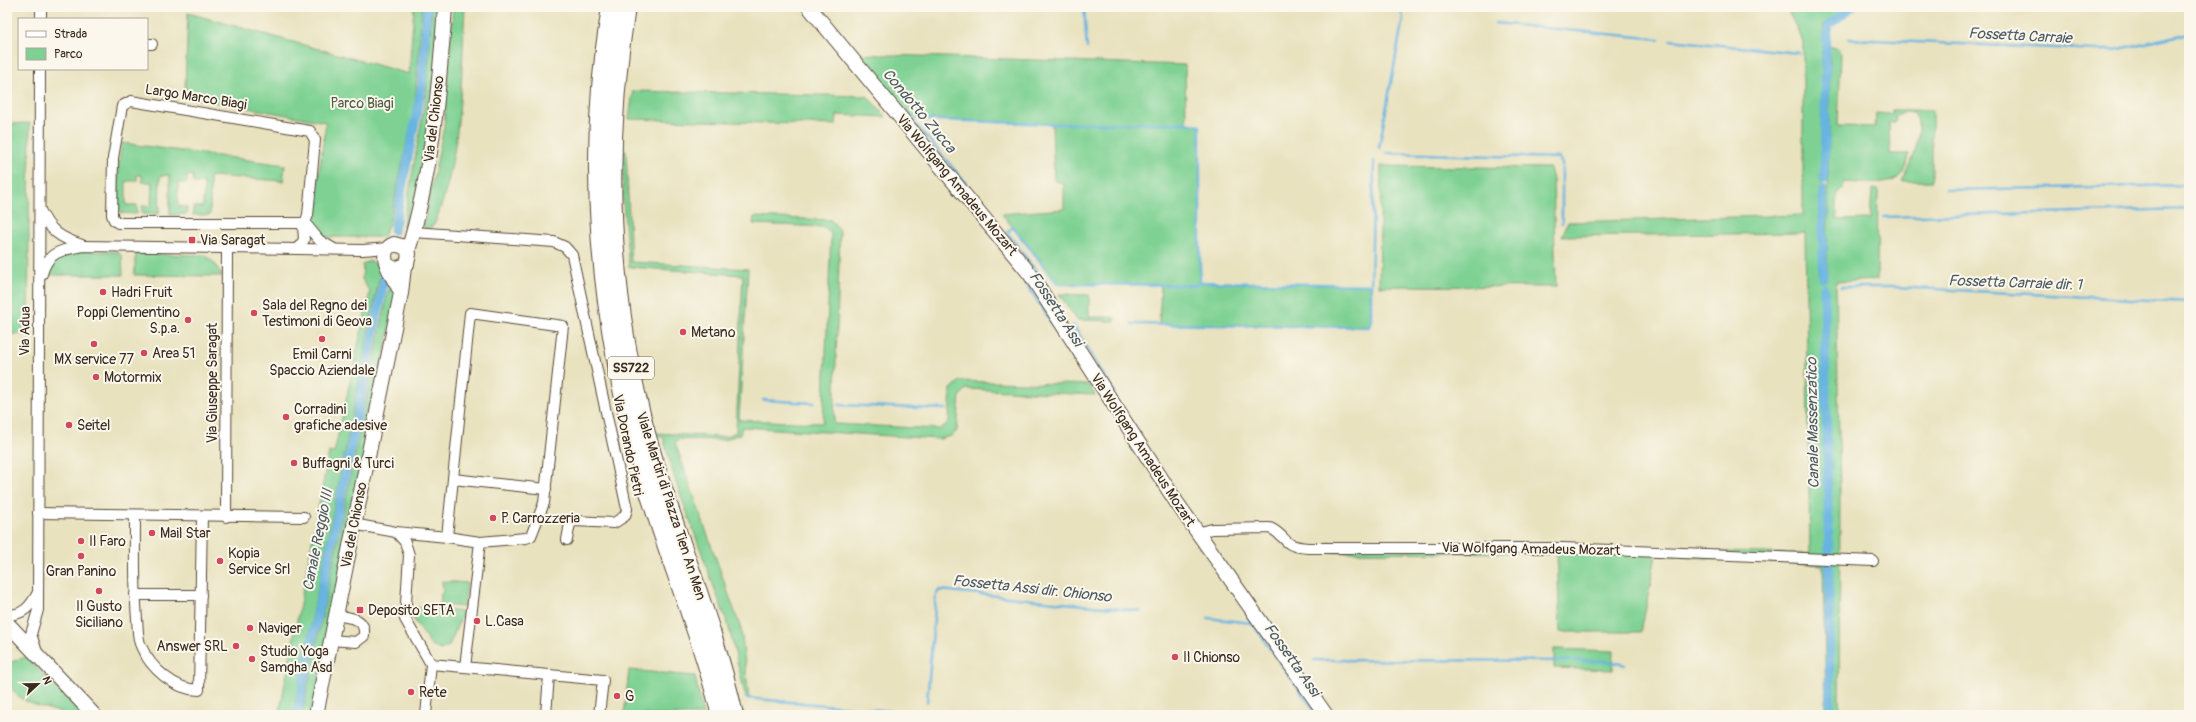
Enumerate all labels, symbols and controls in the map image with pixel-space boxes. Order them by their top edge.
legend [18,18,148,70]
water label: Fossetta Carraie [1968,24,2074,48]
text: Strada [54,27,88,42]
text: Parco [54,47,83,62]
water label: Condotto Zucca [878,65,960,158]
street label: Via del Chionso [420,74,448,163]
street label: Largo Marco Biagi [144,81,249,114]
park label: Parco Biagi [331,95,394,112]
street label: Via Wolfgang Amadeus Mozart [893,111,1021,259]
place label: Via Saragat [200,232,266,249]
marker: Via Saragat [187,235,197,245]
water label: Fossetta Assi [1025,268,1088,352]
water label: Fossetta Carraie dir. 1 [1948,271,2083,295]
place label: Hadri Fruit [111,284,173,301]
marker: Hadri Fruit [98,287,108,297]
place label: Sala del Regno dei Testimoni di Geova [262,297,372,330]
place label: Poppi Clementino S.p.a. [77,304,180,337]
street label: Via Adua [16,306,34,356]
marker: Sala del Regno dei Testimoni di Geova [249,308,259,318]
marker: Poppi Clementino S.p.a. [183,315,193,325]
street label: Via Giuseppe Saragat [204,322,221,443]
place label: Metano [691,324,736,341]
marker: Metano [678,327,688,337]
marker: Emil Carni Spaccio Aziendale [317,334,327,344]
marker: MX service 77 [89,339,99,349]
place label: Area 51 [152,345,195,362]
place label: Emil Carni Spaccio Aziendale [269,346,375,379]
marker: Area 51 [139,348,149,358]
place label: MX service 77 [54,351,135,368]
water label: Canale Massenzatico [1802,356,1824,489]
road number: SS722 [608,357,654,379]
place label: Motormix [104,369,162,386]
street label: Via Wolfgang Amadeus Mozart [1087,370,1199,530]
marker: Motormix [91,372,101,382]
street label: Via Dorando Pietri [609,393,647,498]
place label: Corradini grafiche adesive [294,401,387,434]
street label: Viale Martiri di Piazza Tien An Men [633,410,709,602]
marker: Corradini grafiche adesive [281,412,291,422]
place label: Seitel [77,417,110,434]
marker: Seitel [64,420,74,430]
place label: Buffagni & Turci [302,455,394,472]
marker: Buffagni & Turci [289,458,299,468]
street label: Via del Chionso [337,480,371,569]
water label: Canale Reggio III [299,486,338,593]
place label: P. Carrozzeria [501,510,580,527]
marker: P. Carrozzeria [488,513,498,523]
place label: Mail Star [160,525,211,542]
marker: Mail Star [147,528,157,538]
place label: Il Faro [89,533,126,550]
marker: Il Faro [76,536,86,546]
street label: Via Wolfgang Amadeus Mozart [1441,539,1621,559]
place label: Kopia Service Srl [228,545,290,578]
marker: Gran Panino [76,551,86,561]
marker: Kopia Service Srl [215,556,225,566]
place label: Gran Panino [46,563,117,580]
water label: Fossetta Assi dir. Chionso [952,571,1113,607]
marker: Il Gusto Siciliano [94,586,104,596]
place label: Il Gusto Siciliano [75,598,123,631]
place label: Deposito SETA [368,602,455,619]
marker: Deposito SETA [355,605,365,615]
place label: L.Casa [485,613,524,630]
marker: L.Casa [472,616,482,626]
place label: Naviger [258,620,302,637]
water label: Fossetta Assi [1260,620,1326,702]
marker: Naviger [245,623,255,633]
place label: Answer SRL [156,638,228,655]
marker: Answer SRL [231,641,241,651]
place label: Studio Yoga Samgha Asd [260,643,333,676]
place label: Il Chionso [1183,649,1240,666]
marker: Il Chionso [1170,652,1180,662]
marker: Studio Yoga Samgha Asd [247,654,257,664]
north arrow [18,664,58,704]
text: N [39,675,54,687]
place label: Rete [419,684,447,701]
marker: Rete [406,687,416,697]
place label: G [625,688,634,705]
marker: G [612,691,622,701]

